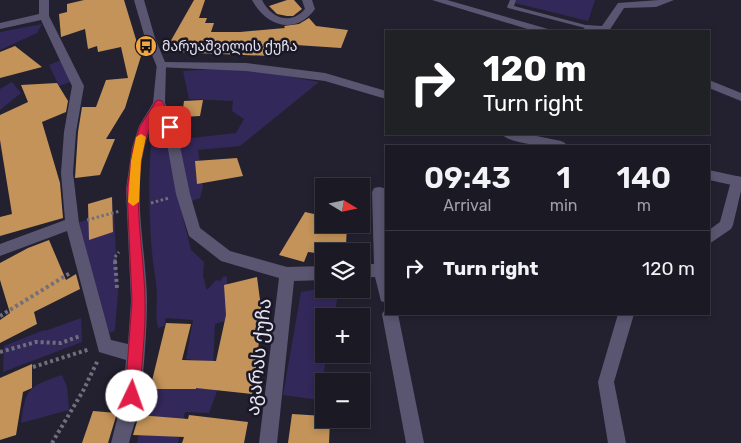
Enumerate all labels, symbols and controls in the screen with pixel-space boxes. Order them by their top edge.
bus stop icon: მარუაშვილის ქუჩა [134,34,158,58]
place label: მარუაშვილის ქუჩა [162,38,297,55]
text: 120 m [483,48,586,90]
icon: right [400,50,465,115]
text: Turn right [483,90,583,117]
pin [149,106,191,148]
icon: arrive [156,113,184,141]
text: 09:43 [424,160,511,196]
text: 1 [556,160,571,196]
text: 140 [617,160,671,196]
north arrow [315,178,370,232]
map controls [315,178,370,428]
text: Arrival [443,196,491,215]
text: min [550,196,578,215]
text: m [637,196,651,215]
button: layers [315,243,370,298]
icon: right [400,254,428,282]
text: Turn right [443,257,538,280]
text: 120 m [642,257,695,280]
street label: აგარას ქუჩა [241,297,276,417]
button: + [315,308,370,363]
position arrow [105,369,157,421]
button: − [315,373,370,428]

